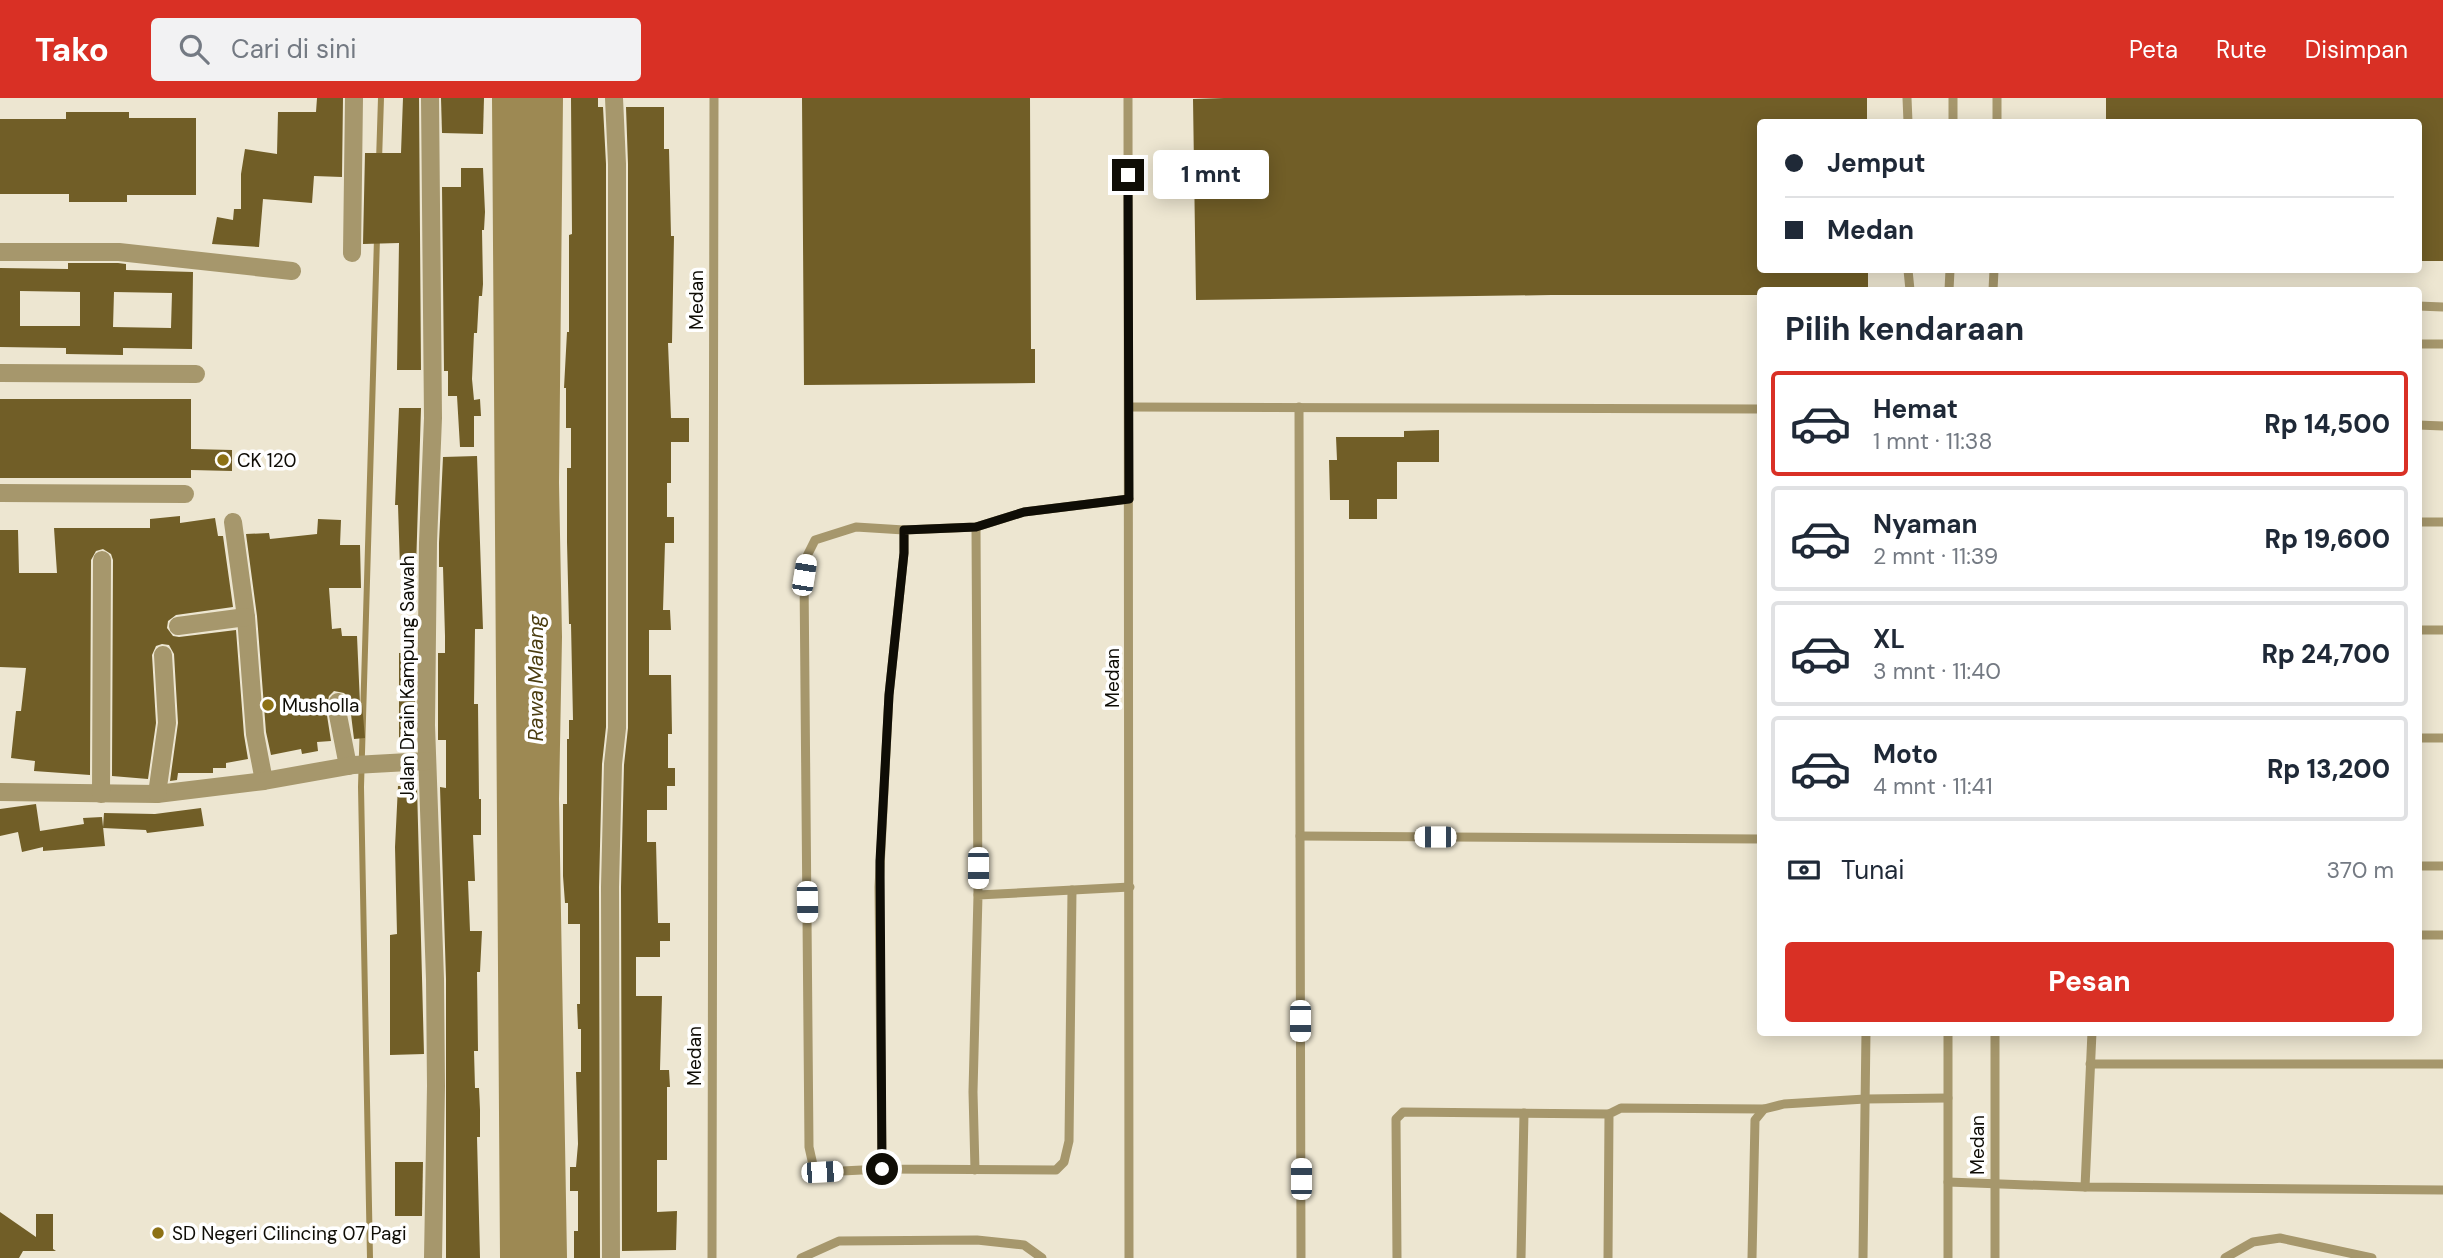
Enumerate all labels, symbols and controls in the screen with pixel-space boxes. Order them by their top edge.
search box [151,18,641,81]
text: Tako [35,28,109,71]
icon: search [175,30,213,68]
text: Cari di sini [231,32,356,66]
text: Peta [2129,34,2178,65]
text: Rute [2216,34,2267,65]
text: Disimpan [2305,34,2408,65]
text: Jemput [1827,146,1926,180]
callout: 1 mnt [1152,150,1268,200]
route end [1112,159,1144,191]
text: 1 mnt [1181,159,1241,189]
text: Medan [1827,213,1914,247]
street label: Medan [684,270,709,330]
text: Pilih kendaraan [1785,308,2024,350]
icon: car [1789,392,1852,455]
text: Hemat [1873,392,1958,426]
text: Rp 14,500 [2264,407,2390,441]
text: 1 mnt · 11:38 [1873,426,1992,456]
place label: CK 120 [237,448,296,473]
marker: CK 120 [215,452,231,468]
icon: car [1789,507,1852,570]
text: Nyaman [1873,507,1978,541]
text: Rp 19,600 [2264,522,2390,556]
text: 2 mnt · 11:39 [1873,541,1998,571]
car [791,553,818,597]
street label: Jalan Drain Kampung Sawah [395,555,420,801]
water label: Rawa Malang [522,614,550,741]
icon: car [1789,622,1852,685]
text: XL [1873,622,1905,656]
text: Rp 24,700 [2261,637,2390,671]
street label: Medan [1100,648,1125,708]
text: 3 mnt · 11:40 [1873,656,2001,686]
place label: Musholla [282,693,359,718]
marker: Musholla [260,697,276,713]
icon: car [1789,737,1852,800]
text: Moto [1873,737,1938,771]
text: Rp 13,200 [2267,752,2390,786]
text: 4 mnt · 11:41 [1873,771,1993,801]
car [1415,827,1457,848]
car [968,847,989,889]
icon: cash [1785,851,1823,889]
text: Tunai [1841,853,1905,887]
text: 370 m [2326,855,2394,885]
car [797,881,818,923]
button: Pesan [1785,942,2394,1022]
car [1290,1000,1311,1042]
street label: Medan [682,1026,707,1086]
street label: Medan [1965,1115,1990,1175]
route start [866,1153,898,1185]
car [1291,1158,1312,1200]
car [801,1160,844,1184]
place label: SD Negeri Cilincing 07 Pagi [172,1221,407,1246]
marker: SD Negeri Cilincing 07 Pagi [150,1225,166,1241]

